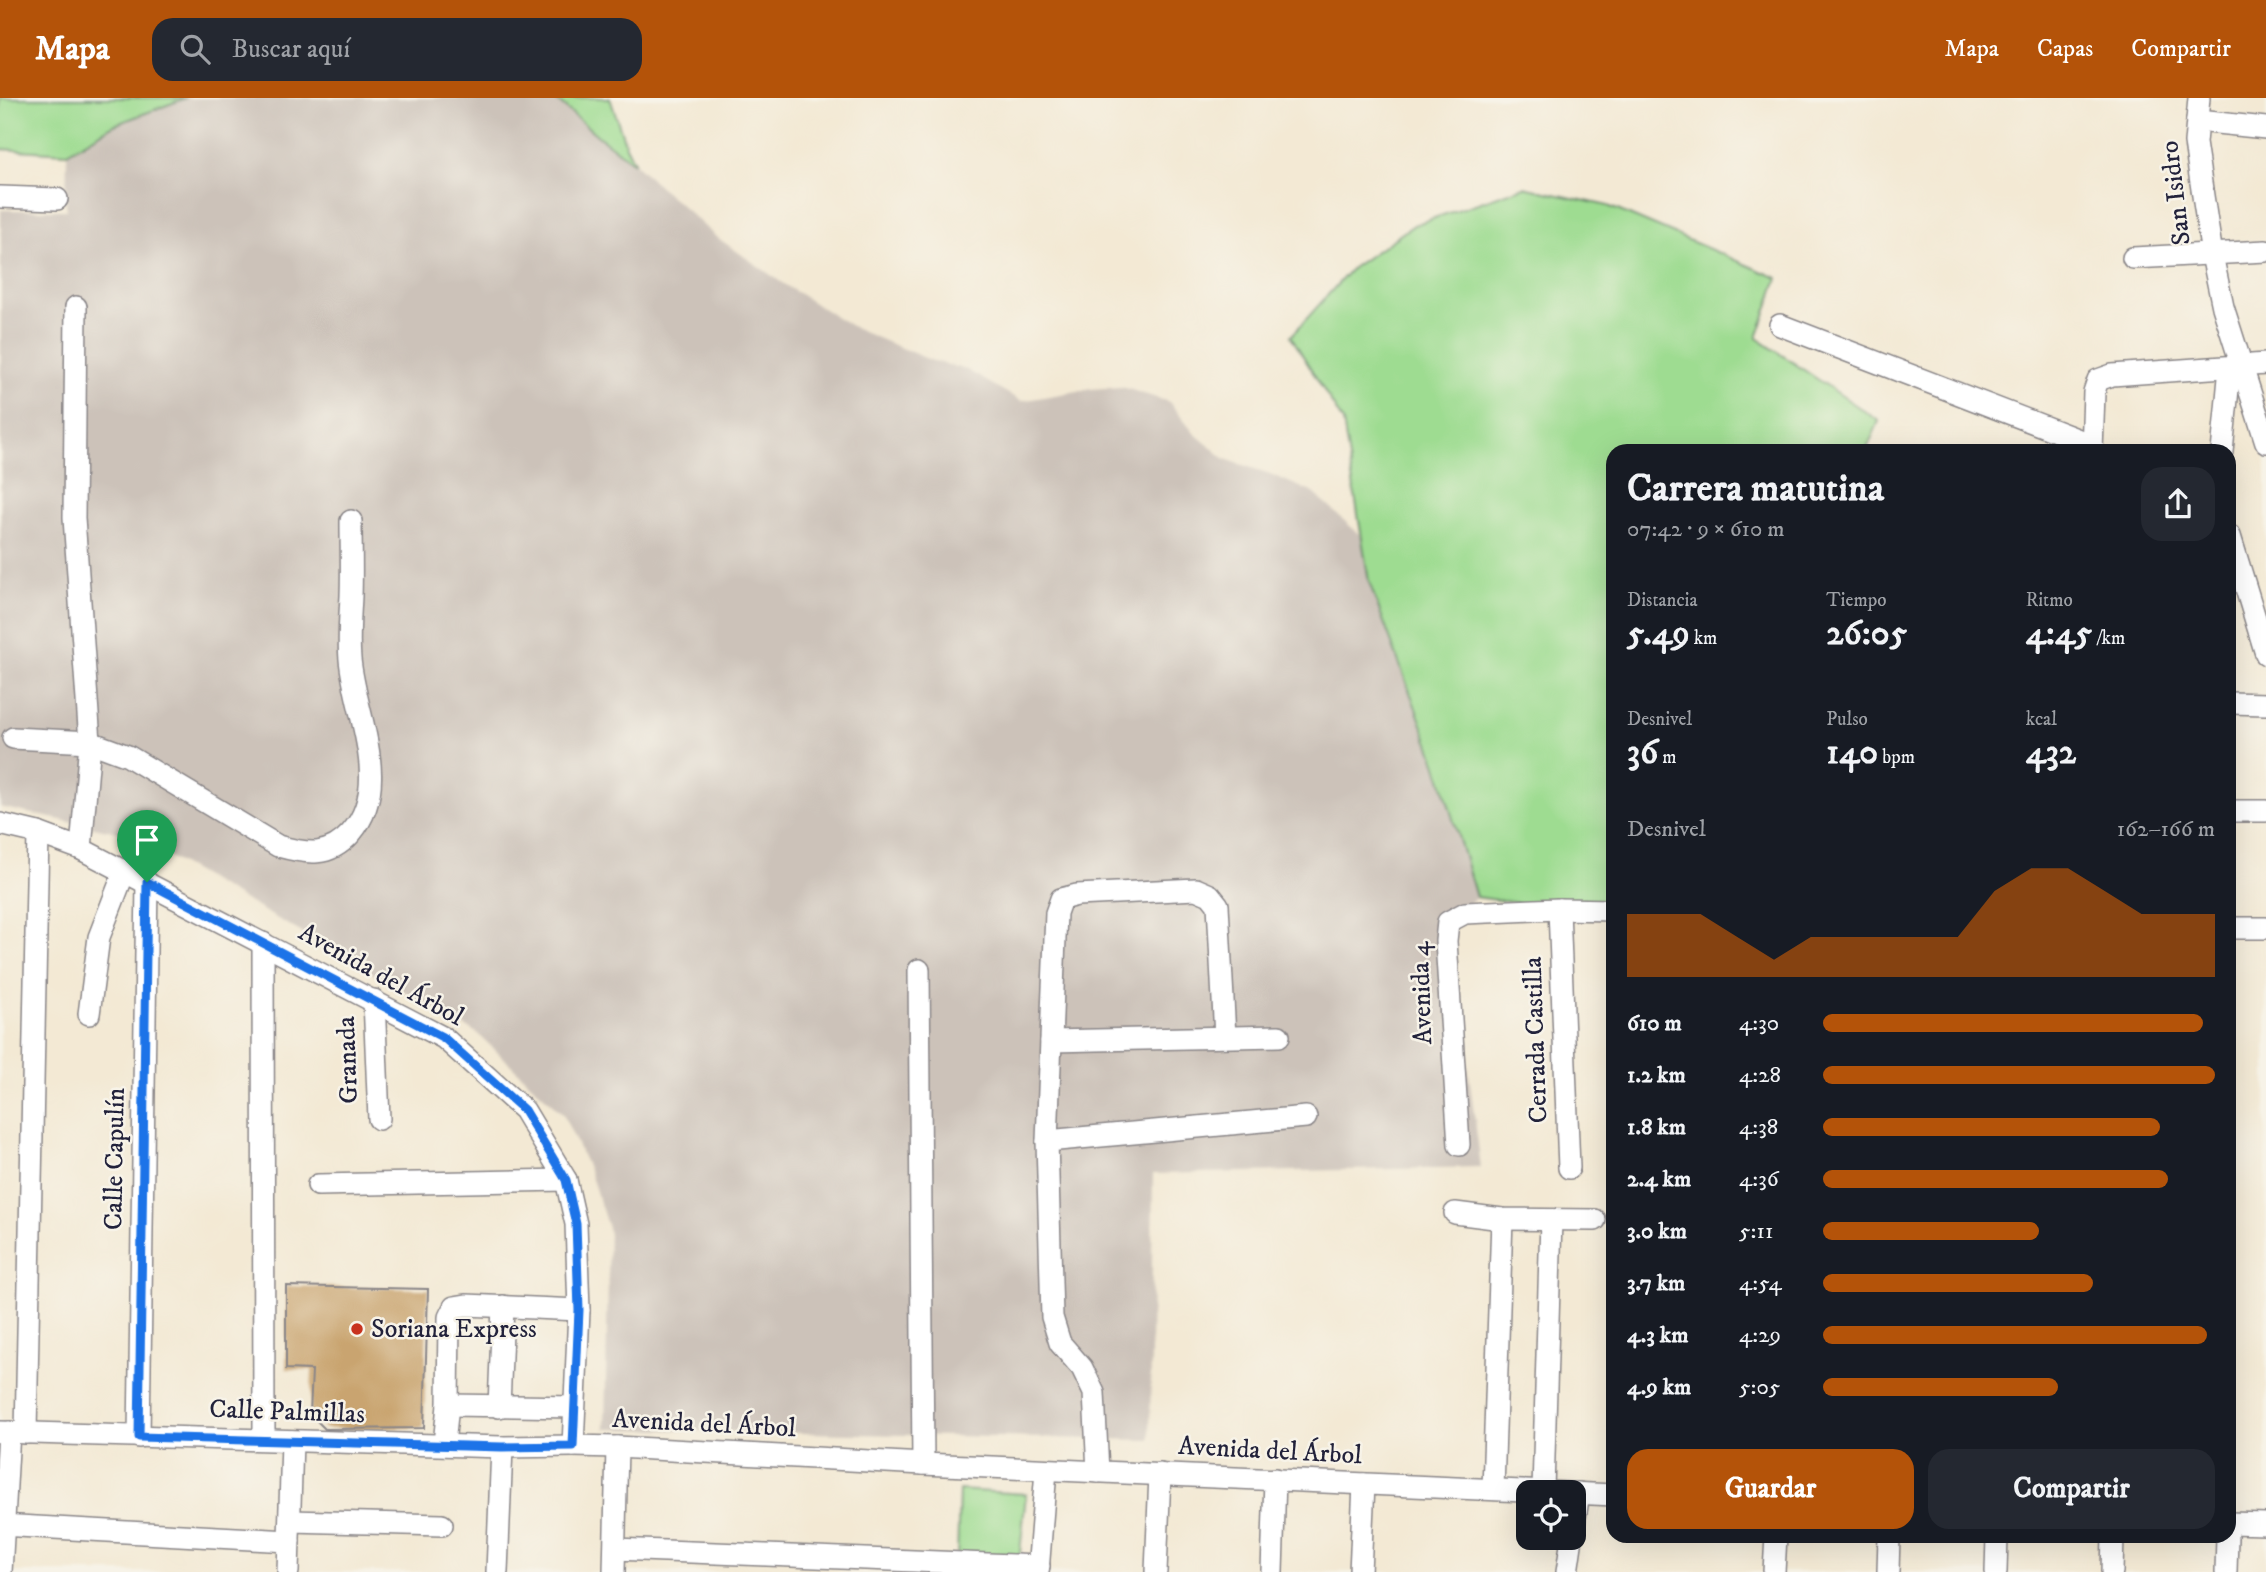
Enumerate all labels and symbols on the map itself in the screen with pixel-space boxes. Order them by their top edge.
street label: San Isidro [2153,139,2199,247]
pin [117,810,177,882]
street label: Avenida del Árbol [293,915,470,1034]
street label: Avenida 4 [1404,940,1440,1045]
street label: Cerrada Castilla [1517,956,1555,1124]
street label: Granada [330,1016,366,1104]
street label: Calle Capulín [97,1087,133,1230]
place label: Soriana Express [371,1313,537,1346]
marker: Soriana Express [349,1321,365,1337]
street label: Calle Palmillas [209,1393,365,1431]
street label: Avenida del Árbol [611,1402,797,1445]
street label: Avenida del Árbol [1177,1429,1363,1472]

